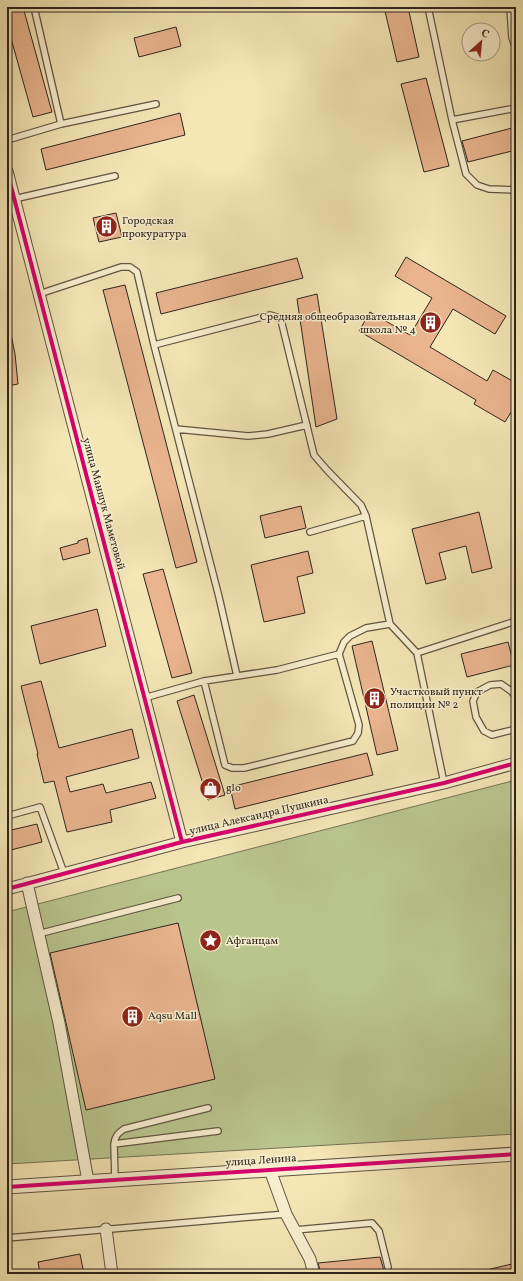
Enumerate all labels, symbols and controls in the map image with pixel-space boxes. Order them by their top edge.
north arrow [461,22,501,62]
text: С [478,26,491,43]
building icon: Городская прокуратура [94,214,120,240]
place label: Городская прокуратура [122,214,187,242]
place label: Средняя общеобразовательная школа № 4 [260,310,416,338]
building icon: Средняя общеобразовательная школа № 4 [418,310,444,336]
street label: улица Маншук Маметовой [78,436,128,572]
building icon: Участковый пункт полиции № 2 [362,685,388,711]
place label: Участковый пункт полиции № 2 [390,685,483,713]
shop icon: glo [197,775,223,801]
place label: glo [226,781,241,796]
street label: улица Александра Пушкина [188,793,331,839]
place icon: Афганцам [197,928,223,954]
place label: Афганцам [226,934,279,949]
building icon: Аqsu Mall [119,1003,145,1029]
place label: Аqsu Mall [148,1009,197,1024]
street label: улица Ленина [225,1151,297,1171]

